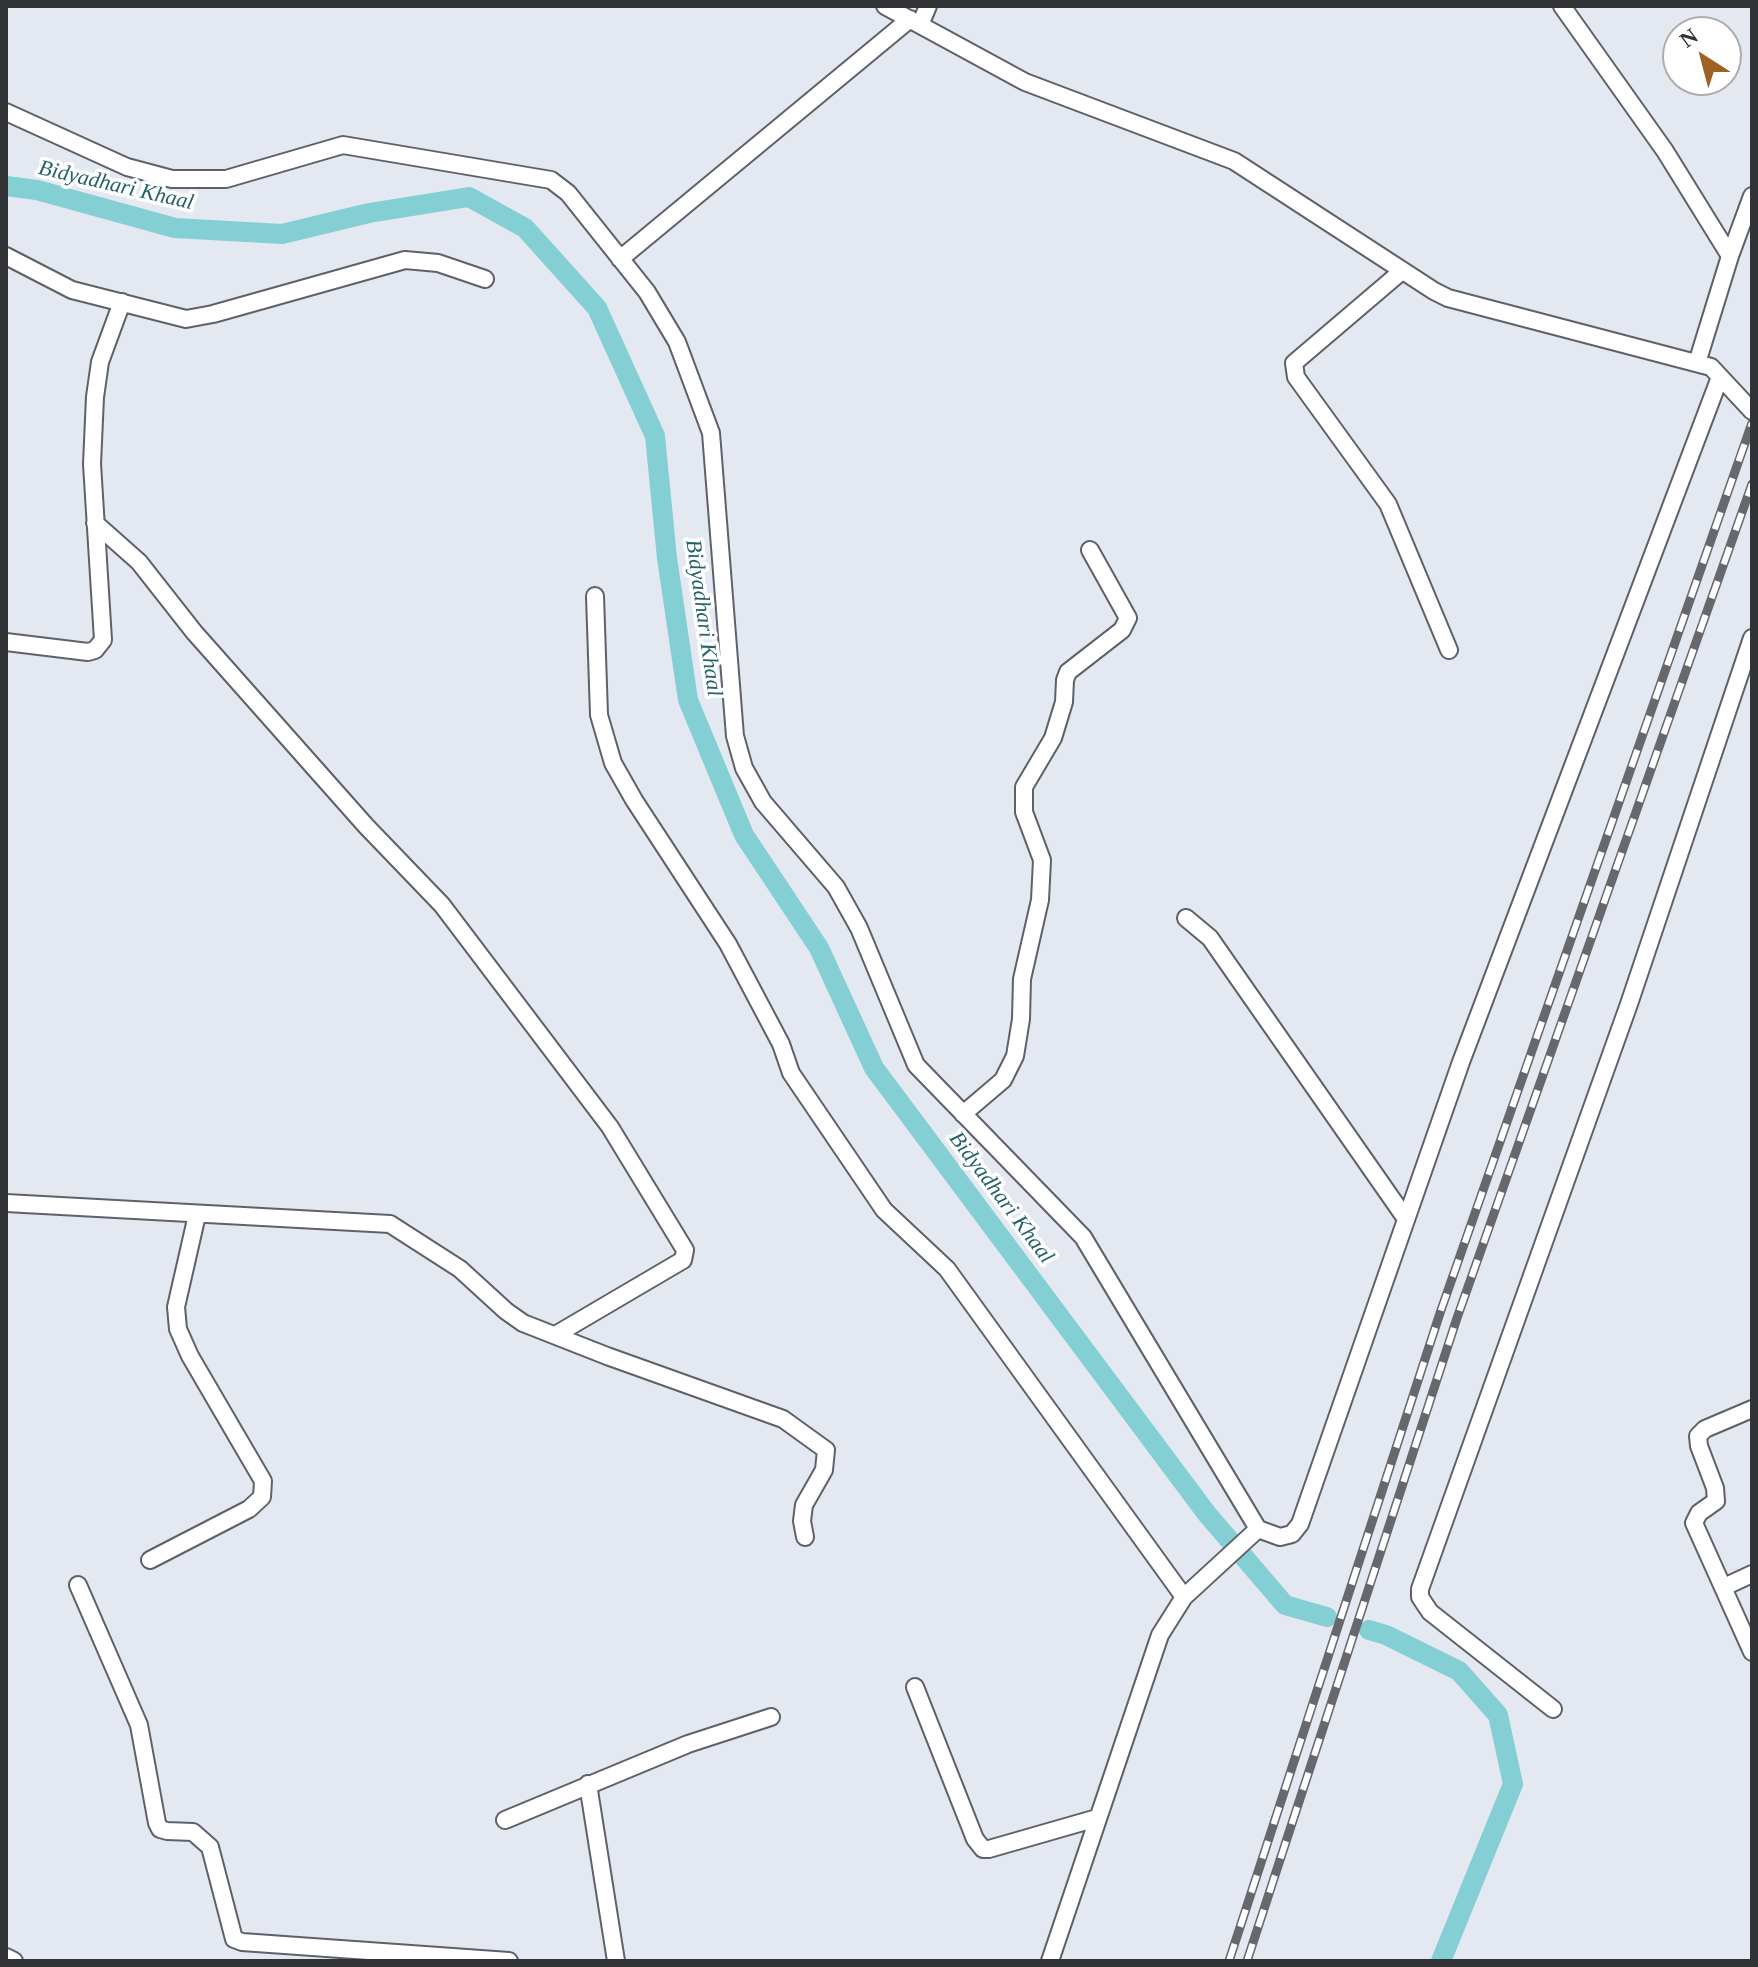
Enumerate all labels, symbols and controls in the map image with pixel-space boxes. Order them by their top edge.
north arrow [1662,16,1742,96]
text: N [1675,23,1703,53]
water label: Bidyadhari Khaal [36,155,196,217]
water label: Bidyadhari Khaal [679,538,727,698]
water label: Bidyadhari Khaal [943,1127,1059,1269]

